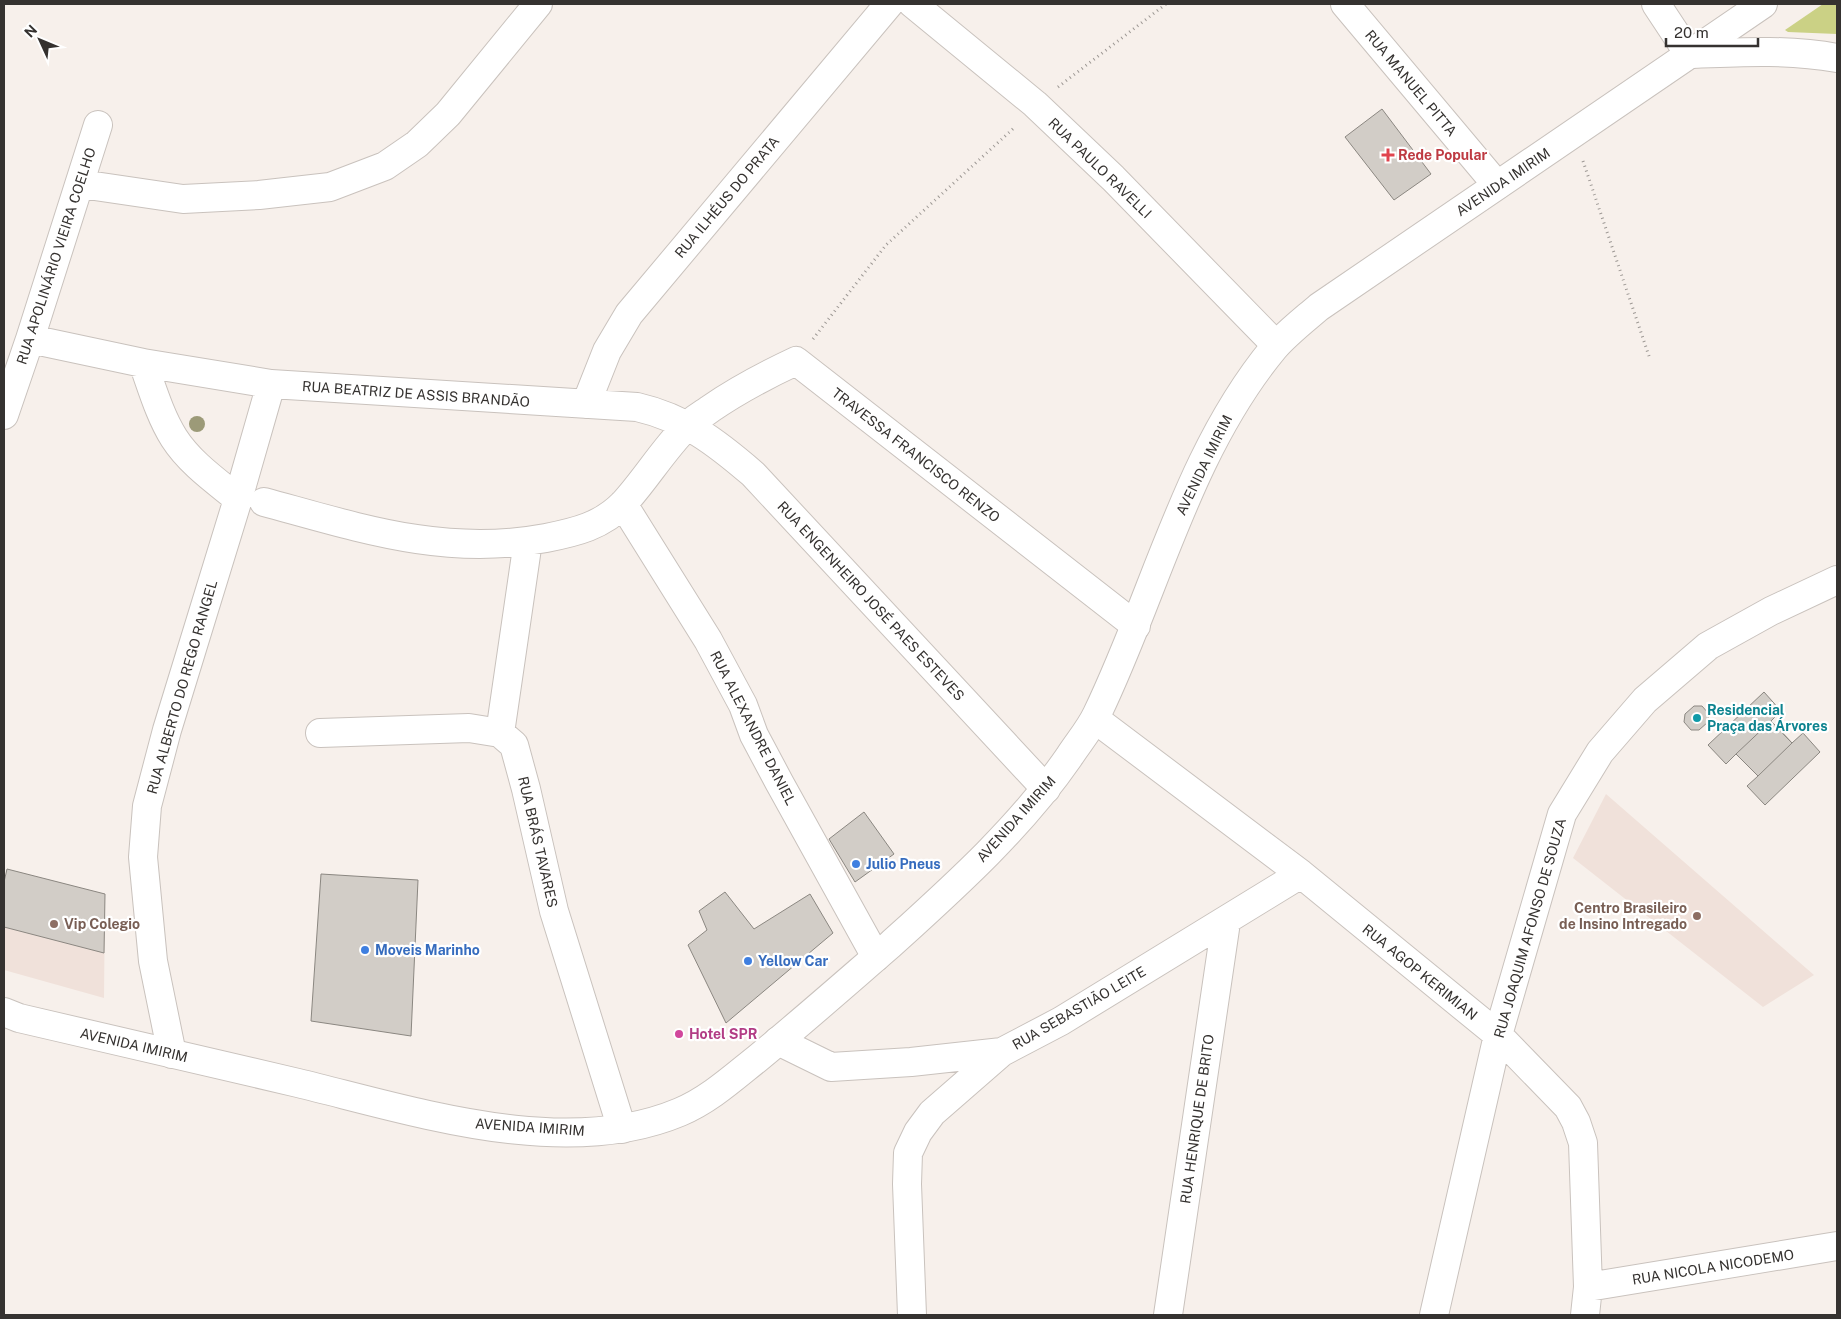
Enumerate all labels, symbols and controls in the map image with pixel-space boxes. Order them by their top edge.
north arrow [15,15,65,65]
scale bar [1666,15,1758,47]
text: N [21,21,40,40]
text: 20 m [1674,24,1709,41]
street label: RUA MANUEL PITTA [1362,27,1460,139]
street label: RUA PAULO RAVELLI [1045,115,1155,221]
street label: RUA ILHÉUS DO PRATA [671,132,782,261]
street label: RUA APOLINÁRIO VIEIRA COELHO [12,145,99,366]
street label: AVENIDA IMIRIM [1453,145,1553,219]
place label: Rede Popular [1398,147,1488,163]
marker: Rede Popular [1382,149,1394,161]
street label: RUA BEATRIZ DE ASSIS BRANDÃO [302,377,531,410]
street label: TRAVESSA FRANCISCO RENZO [829,384,1003,526]
street label: AVENIDA IMIRIM [1173,412,1235,518]
street label: RUA ENGENHEIRO JOSÉ PAES ESTEVES [774,497,968,704]
street label: RUA ALBERTO DO REGO RANGEL [144,578,220,796]
street label: RUA ALEXANDRE DANIEL [707,648,799,808]
place label: Residencial Praça das Árvores [1707,702,1828,734]
marker: Residencial Praça das Árvores [1691,712,1703,724]
street label: AVENIDA IMIRIM [973,773,1059,865]
street label: RUA BRÁS TAVARES [515,775,562,909]
street label: RUA JOAQUIM AFONSO DE SOUZA [1491,816,1569,1040]
place label: Julio Pneus [866,856,941,872]
marker: Julio Pneus [850,858,862,870]
place label: Centro Brasileiro de Insino Intregado [1559,900,1687,932]
marker: Centro Brasileiro de Insino Intregado [1691,910,1703,922]
place label: Vip Colegio [64,916,140,932]
marker: Vip Colegio [48,918,60,930]
street label: RUA AGOP KERIMIAN [1359,921,1481,1023]
place label: Moveis Marinho [375,942,480,958]
marker: Moveis Marinho [359,944,371,956]
place label: Yellow Car [758,953,828,969]
marker: Yellow Car [742,955,754,967]
street label: RUA SEBASTIÃO LEITE [1009,962,1149,1053]
street label: AVENIDA IMIRIM [79,1025,189,1065]
place label: Hotel SPR [689,1026,757,1042]
marker: Hotel SPR [673,1028,685,1040]
street label: RUA HENRIQUE DE BRITO [1177,1033,1217,1205]
street label: AVENIDA IMIRIM [475,1115,585,1139]
street label: RUA NICOLA NICODEMO [1631,1246,1795,1288]

